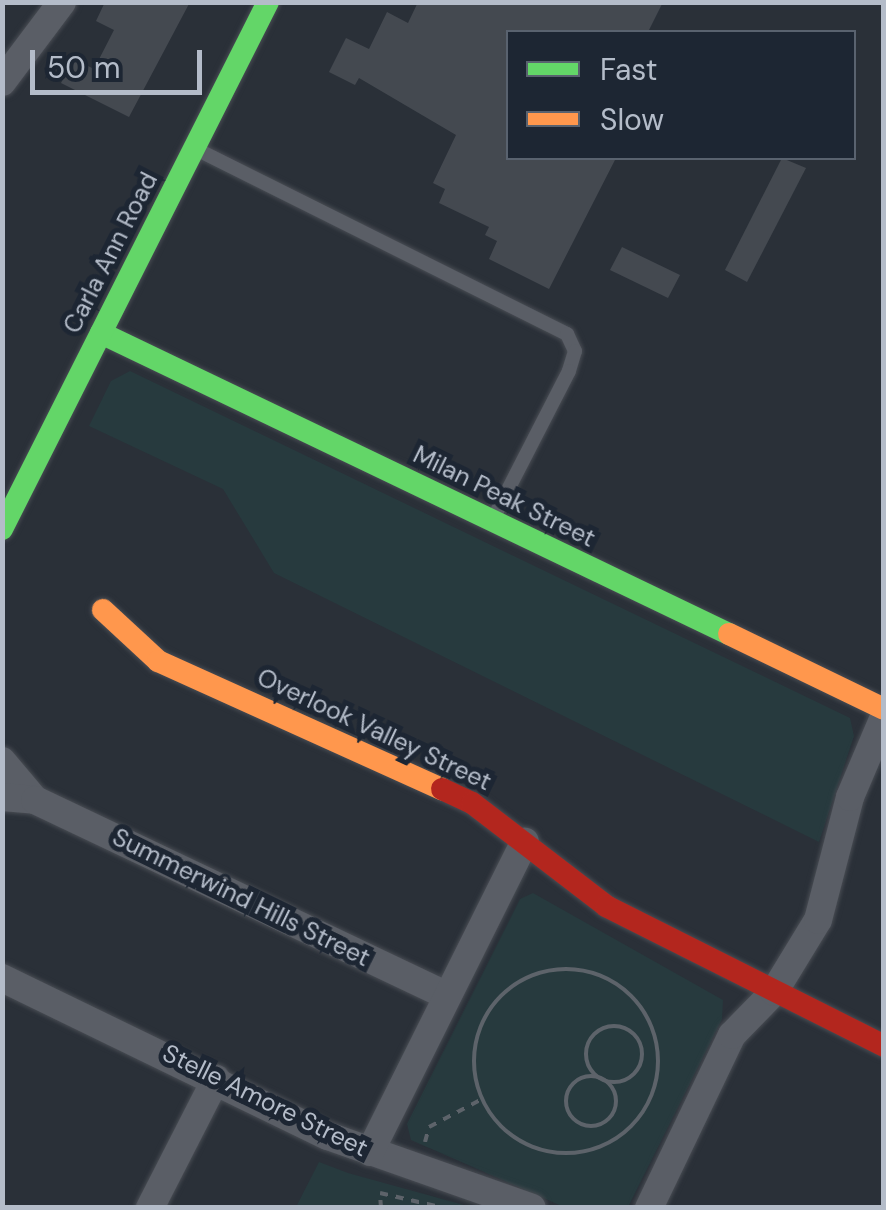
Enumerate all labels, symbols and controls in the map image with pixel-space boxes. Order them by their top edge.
scale bar [35,30,208,92]
legend [506,30,856,160]
text: 50 m [47,48,121,87]
text: Fast [600,50,658,89]
text: Slow [600,100,664,139]
street label: Carla Ann Road [58,167,164,339]
street label: Milan Peak Street [408,440,600,554]
street label: Overlook Valley Street [252,663,496,797]
street label: Summerwind Hills Street [107,823,375,973]
street label: Stelle Amore Street [158,1038,372,1164]

